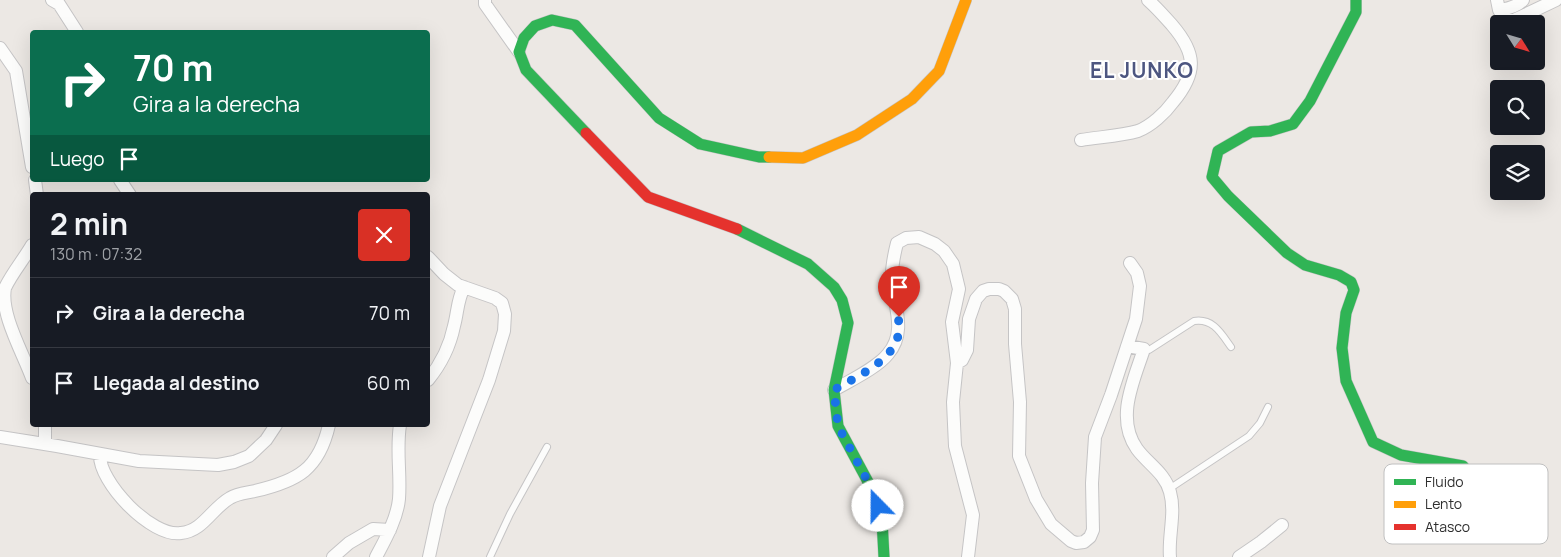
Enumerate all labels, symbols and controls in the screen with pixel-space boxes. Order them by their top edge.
north arrow [1490,15,1545,70]
map controls [1490,15,1545,200]
text: 70 m [133,44,213,92]
icon: right [50,50,115,115]
district label: EL JUNKO [1090,56,1194,84]
button: search [1490,80,1545,135]
text: Gira a la derecha [133,89,300,119]
icon: arrive [115,145,143,173]
button: layers [1490,145,1545,200]
text: Luego [50,146,105,172]
text: 2 min [50,203,128,244]
button: close [358,209,410,261]
text: 130 m · 07:32 [50,243,142,265]
pin [878,266,920,317]
icon: arrive [885,273,913,301]
icon: right [50,299,78,327]
text: Gira a la derecha [93,300,245,326]
text: 70 m [369,300,410,326]
icon: arrive [50,369,78,397]
text: Llegada al destino [93,370,260,396]
text: 60 m [367,370,410,396]
legend [1384,464,1548,544]
text: Fluido [1425,472,1463,491]
position arrow [851,479,903,531]
text: Lento [1425,494,1462,513]
text: Atasco [1425,517,1470,536]

